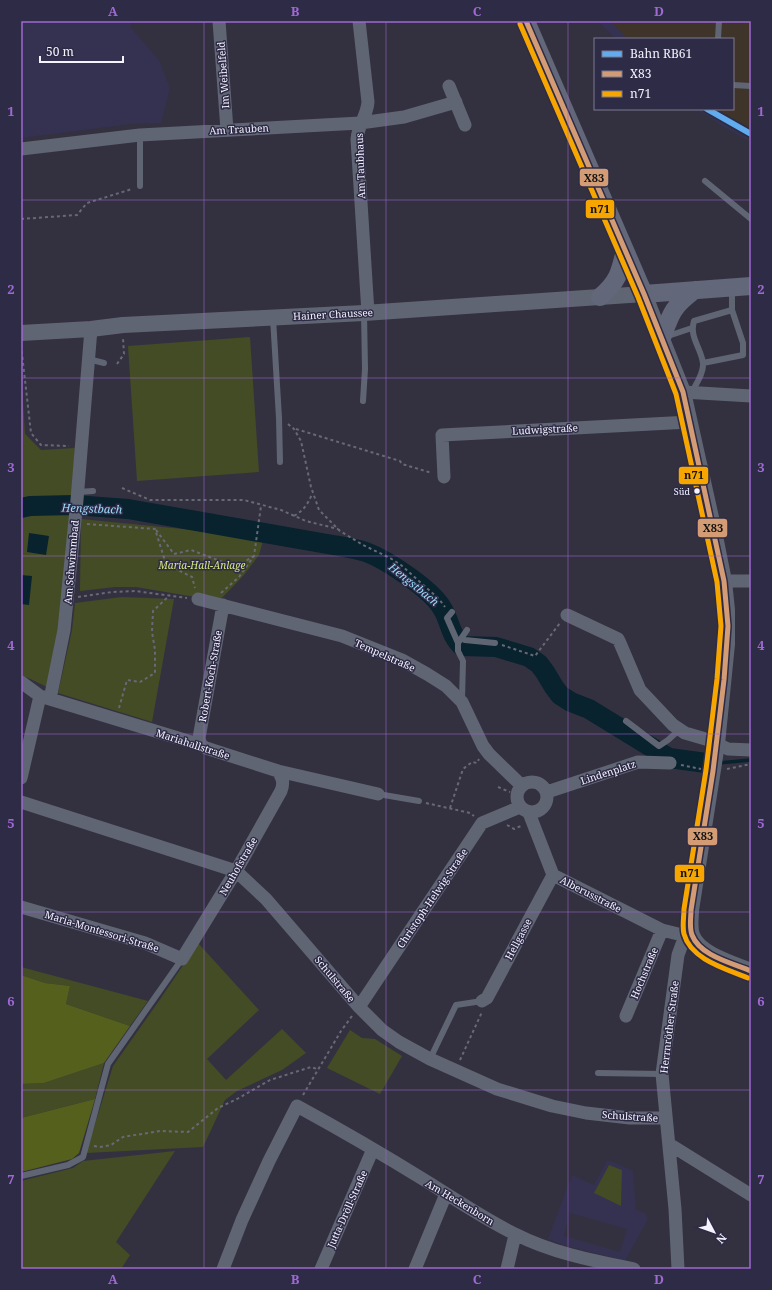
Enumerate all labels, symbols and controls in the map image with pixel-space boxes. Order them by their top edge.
text: A [108,2,118,20]
text: B [291,2,300,20]
text: C [473,2,482,20]
text: D [654,2,664,20]
scale bar [40,38,123,64]
legend [594,38,734,110]
street label: Im Weibelfeld [214,41,232,109]
text: 50 m [46,43,74,60]
text: Bahn RB61 [630,45,692,62]
text: X83 [630,65,652,82]
text: n71 [630,85,651,102]
text: 1 [7,102,15,120]
text: 1 [757,102,765,120]
street label: Am Trauben [209,120,270,138]
street label: Am Taubhaus [352,132,368,199]
line badge: X83 [579,168,609,187]
text: X83 [584,170,604,185]
line badge: n71 [585,199,615,219]
text: n71 [590,201,610,216]
text: 2 [7,280,15,298]
text: 2 [757,280,765,298]
street label: Hainer Chaussee [293,305,373,323]
street label: Ludwigstraße [512,420,578,438]
text: 3 [7,458,15,476]
text: 3 [757,458,765,476]
line badge: n71 [678,466,709,485]
text: n71 [684,467,704,482]
place label: Süd [674,485,690,498]
marker: Süd [692,486,702,496]
water label: Hengstbach [61,499,123,517]
line badge: X83 [697,518,728,538]
street label: Am Schwimmbad [60,519,82,605]
text: X83 [703,520,723,535]
park label: Maria-Hall-Anlage [157,558,246,572]
water label: Hengstbach [385,559,443,609]
street label: Robert-Koch-Straße [195,629,225,723]
street label: Tempelstraße [352,635,418,675]
text: 4 [7,636,15,654]
text: 4 [757,636,765,654]
street label: Mariahallstraße [154,725,232,763]
street label: Lindenplatz [579,756,637,788]
text: 5 [7,814,15,832]
text: 5 [757,814,765,832]
line badge: X83 [687,827,718,846]
text: X83 [693,828,713,843]
street label: Neuhofstraße [216,834,260,898]
street label: Christoph-Helwig-Straße [393,845,471,951]
line badge: n71 [674,864,705,883]
text: n71 [680,865,700,880]
street label: Alberusstraße [558,873,624,915]
street label: Maria-Montessori-Straße [43,907,161,955]
street label: Hellgasse [501,916,535,962]
street label: Hochstraße [627,945,661,1001]
street label: Schulstraße [312,953,358,1005]
street label: Herrnröther Straße [656,980,682,1074]
text: 6 [7,992,15,1010]
text: 6 [757,992,765,1010]
street label: Schulstraße [602,1107,658,1125]
street label: Jutta-Dröll-Straße [323,1168,370,1251]
text: 7 [7,1170,15,1188]
text: 7 [757,1170,765,1188]
street label: Am Heckenborn [423,1176,497,1228]
north arrow [694,1212,734,1252]
text: N [713,1231,730,1247]
text: A [108,1270,118,1288]
text: B [291,1270,300,1288]
text: C [473,1270,482,1288]
text: D [654,1270,664,1288]

